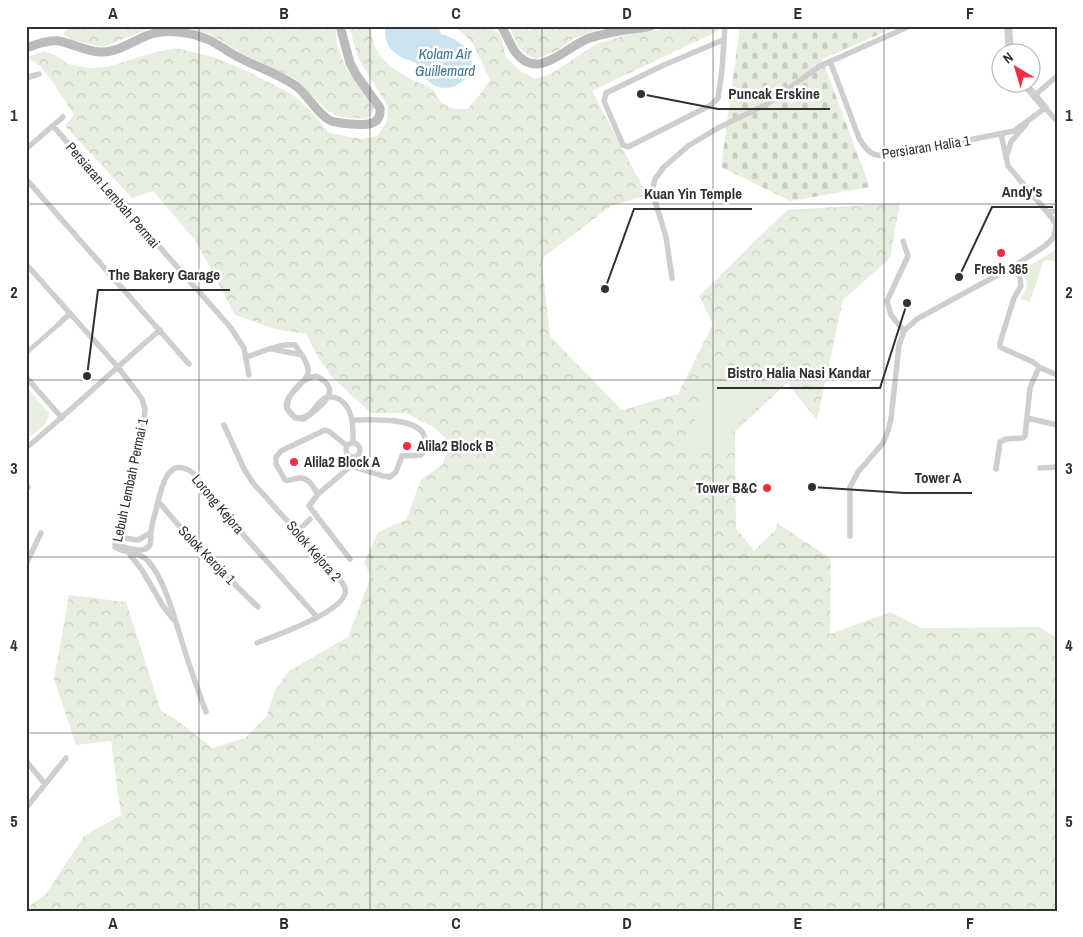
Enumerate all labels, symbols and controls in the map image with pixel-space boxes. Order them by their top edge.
text: A [108,2,118,24]
text: B [279,2,289,24]
text: C [451,2,461,24]
text: D [622,2,632,24]
text: E [794,2,803,24]
text: F [966,2,974,24]
north arrow [990,42,1040,92]
water label: Kolam Air Guillemard [415,43,475,81]
text: N [999,48,1017,67]
callout: Puncak Erskine [718,79,830,109]
text: Puncak Erskine [728,83,820,104]
text: 1 [10,104,18,126]
text: 1 [1065,104,1073,126]
street label: Persiaran Halia 1 [880,131,972,163]
street label: Persiaran Lembah Permai [62,138,164,252]
callout: Andy's [992,177,1053,207]
callout: Kuan Yin Temple [634,179,752,209]
text: Andy's [1002,181,1042,202]
text: Kuan Yin Temple [644,183,742,204]
marker: Fresh 365 [995,247,1007,259]
callout: The Bakery Garage [98,260,230,290]
place label: Fresh 365 [974,260,1028,278]
text: The Bakery Garage [108,264,220,285]
text: 2 [10,281,18,303]
text: 2 [1065,281,1073,303]
callout: Bistro Halia Nasi Kandar [717,358,880,388]
text: Bistro Halia Nasi Kandar [727,362,871,383]
street label: Lebuh Lembah Permai 1 [108,416,152,544]
place label: Alila2 Block B [417,437,494,455]
marker: Alila2 Block B [401,440,413,452]
place label: Alila2 Block A [304,453,381,471]
marker: Alila2 Block A [288,456,300,468]
text: 3 [10,457,18,479]
text: 3 [1065,457,1073,479]
callout: Tower A [904,463,972,493]
text: Tower A [914,467,962,488]
street label: Lorong Kejora [188,471,248,538]
place label: Tower B&C [696,479,757,497]
marker: Tower B&C [761,482,773,494]
street label: Solok Kejora 2 [283,517,345,585]
street label: Solok Keroja 1 [175,522,240,589]
text: 4 [10,634,18,656]
text: 4 [1065,634,1073,656]
text: 5 [10,810,18,832]
text: 5 [1065,810,1073,832]
text: A [108,912,118,934]
text: B [279,912,289,934]
text: C [451,912,461,934]
text: D [622,912,632,934]
text: E [794,912,803,934]
text: F [966,912,974,934]

